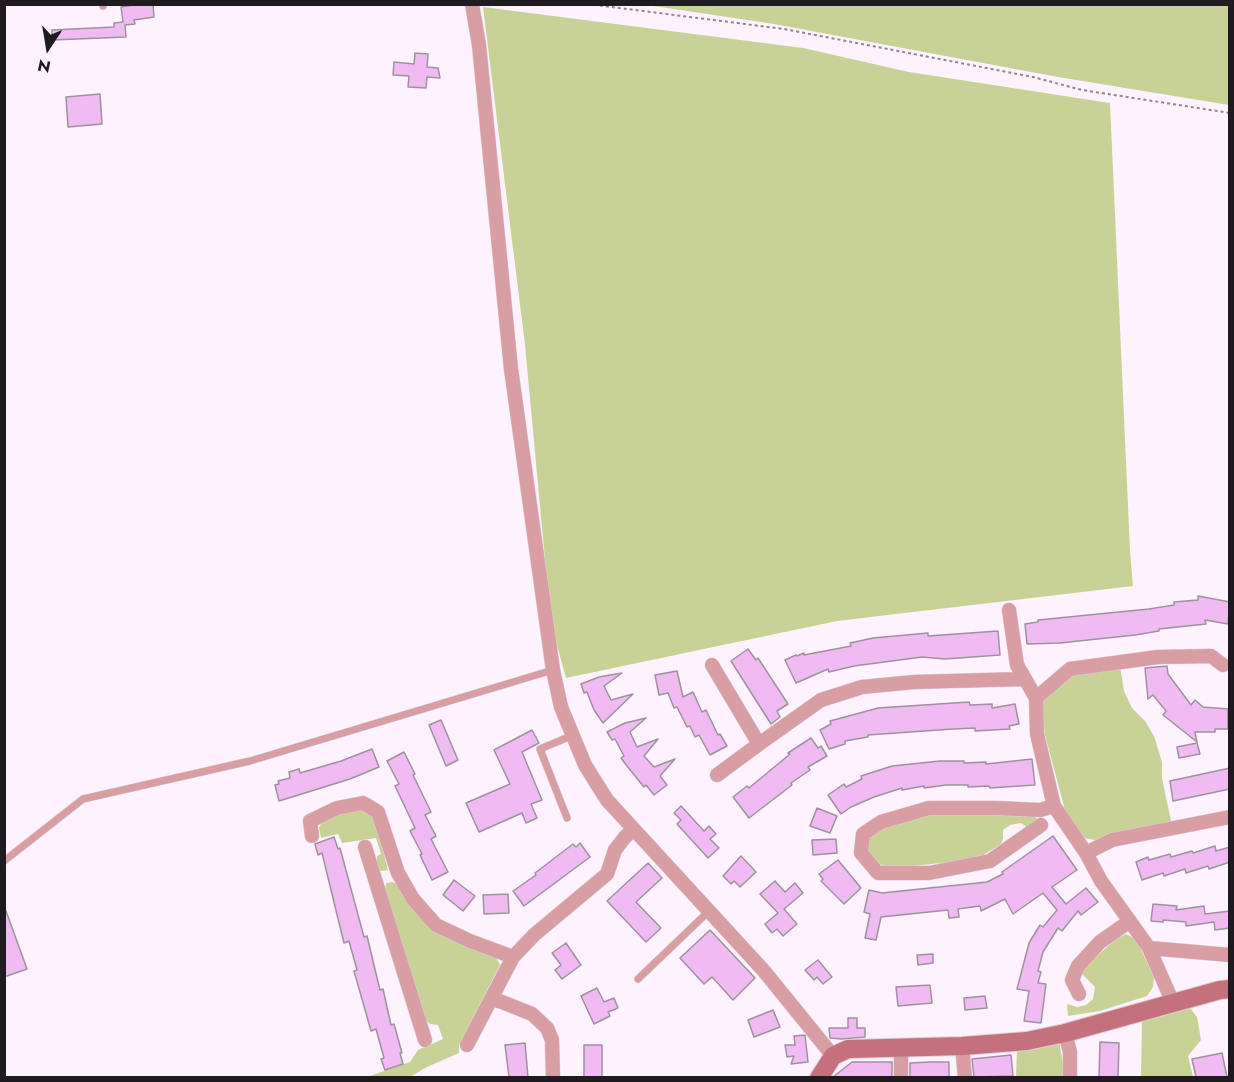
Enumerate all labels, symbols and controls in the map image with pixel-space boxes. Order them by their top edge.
north arrow [18,18,78,78]
text: N [36,54,53,79]

